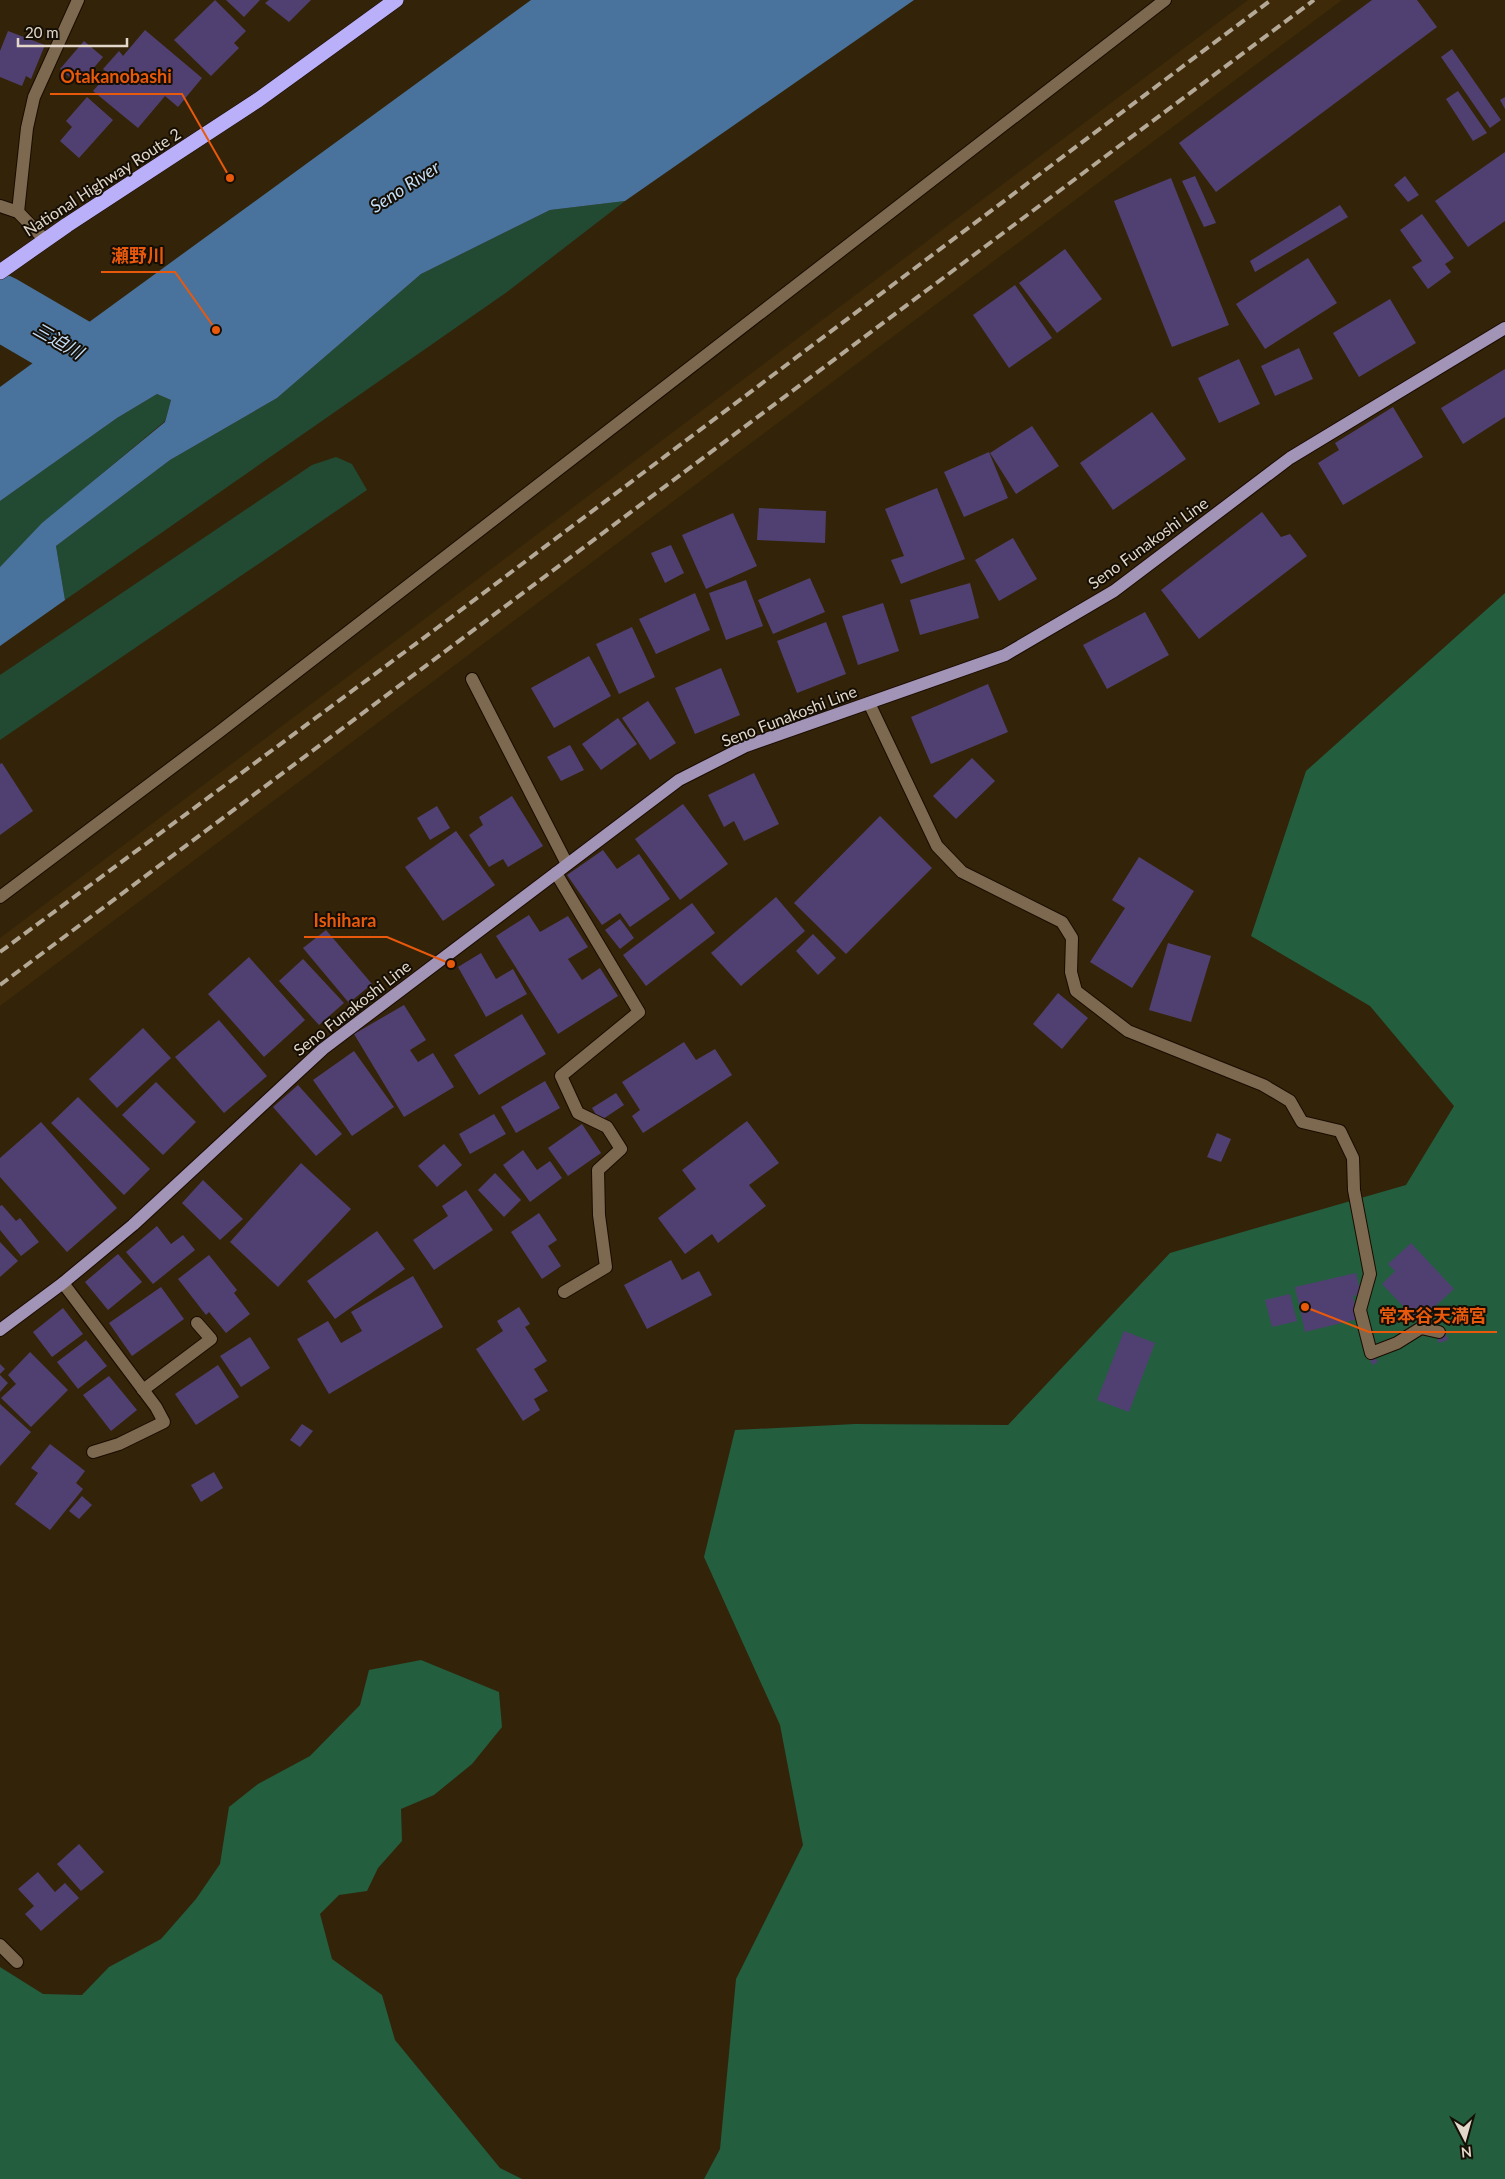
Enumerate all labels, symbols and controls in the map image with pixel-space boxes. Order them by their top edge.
scale bar [18,15,126,47]
text: 20 m [25,23,59,41]
callout: Otakanobashi [50,61,182,94]
text: Otakanobashi [60,65,172,87]
street label: National Highway Route 2 [19,124,184,240]
water label: Seno River [366,155,444,217]
callout: 瀬野川 [101,239,175,272]
text: 瀬野川 [111,244,165,266]
water label: 三迫川 [30,317,89,364]
street label: Seno Funakoshi Line [1084,493,1211,592]
street label: Seno Funakoshi Line [718,681,859,750]
callout: Ishihara [304,904,387,937]
text: Ishihara [314,909,376,931]
street label: Seno Funakoshi Line [289,956,414,1059]
callout: 常本谷天満宮 [1369,1299,1497,1332]
text: 常本谷天満宮 [1379,1304,1487,1326]
north arrow [1440,2114,1490,2164]
text: N [1460,2143,1473,2161]

